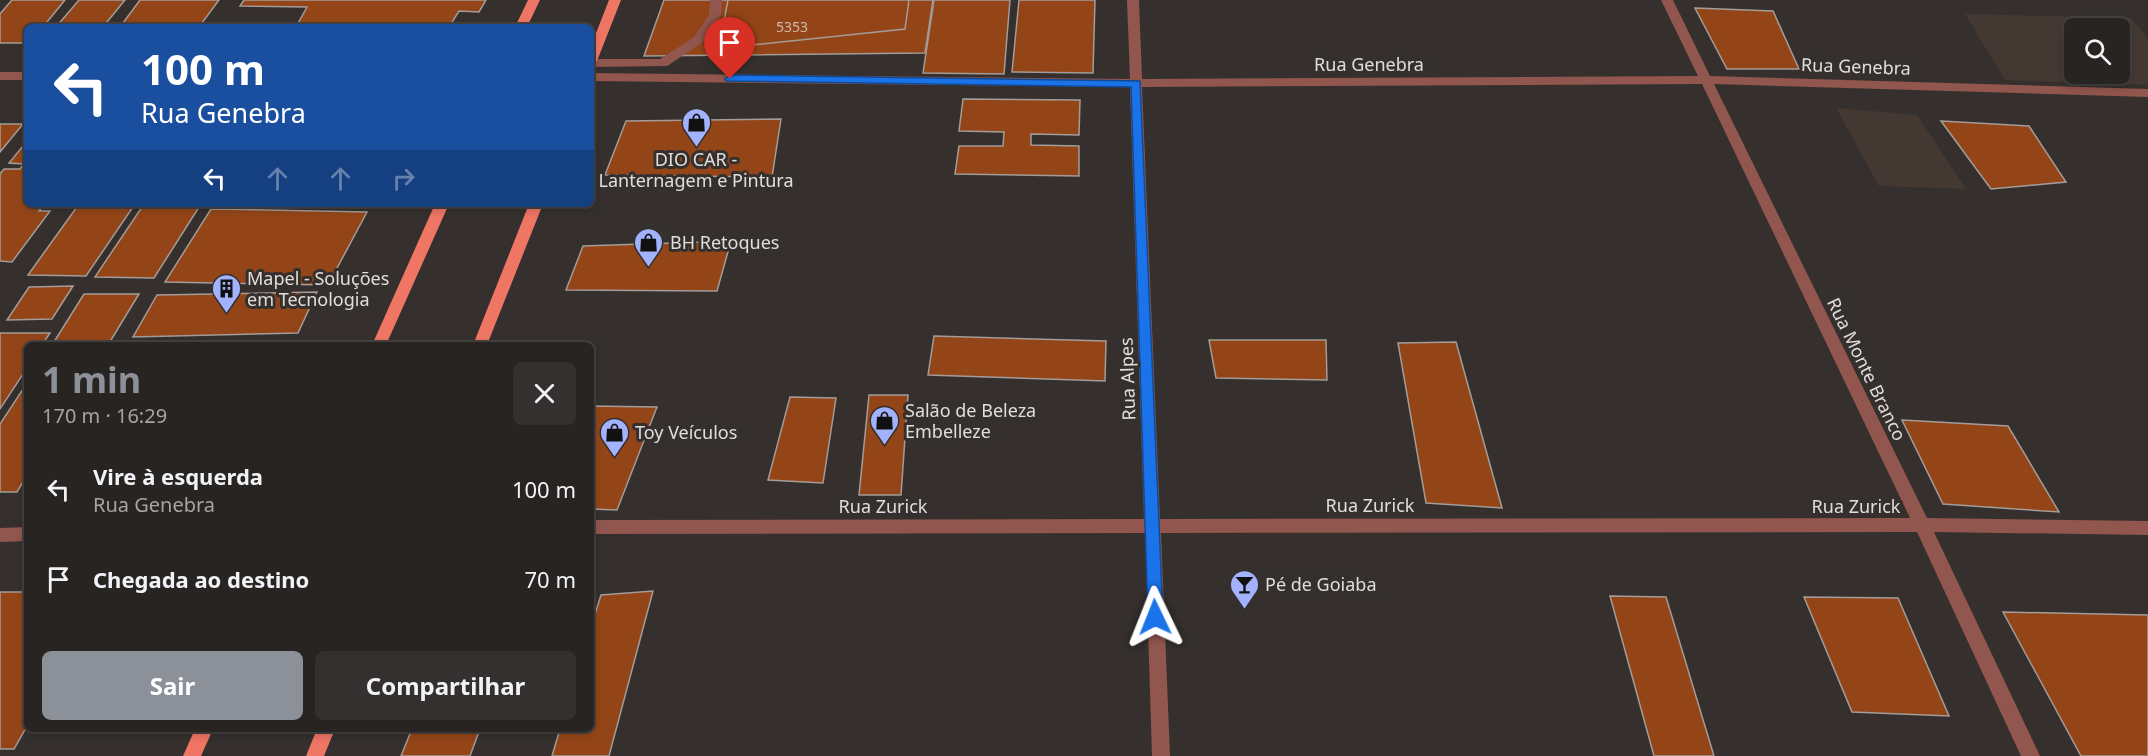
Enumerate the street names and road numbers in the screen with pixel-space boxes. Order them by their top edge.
street label: Rua Genebra [1314,52,1424,76]
street label: Rua Genebra [1801,52,1911,80]
street label: Rua Monte Branco [1822,294,1912,444]
street label: Rua Alpes [1114,337,1140,421]
street label: Rua Zurick [1326,493,1415,517]
street label: Rua Zurick [839,494,928,518]
street label: Rua Zurick [1812,494,1901,518]

